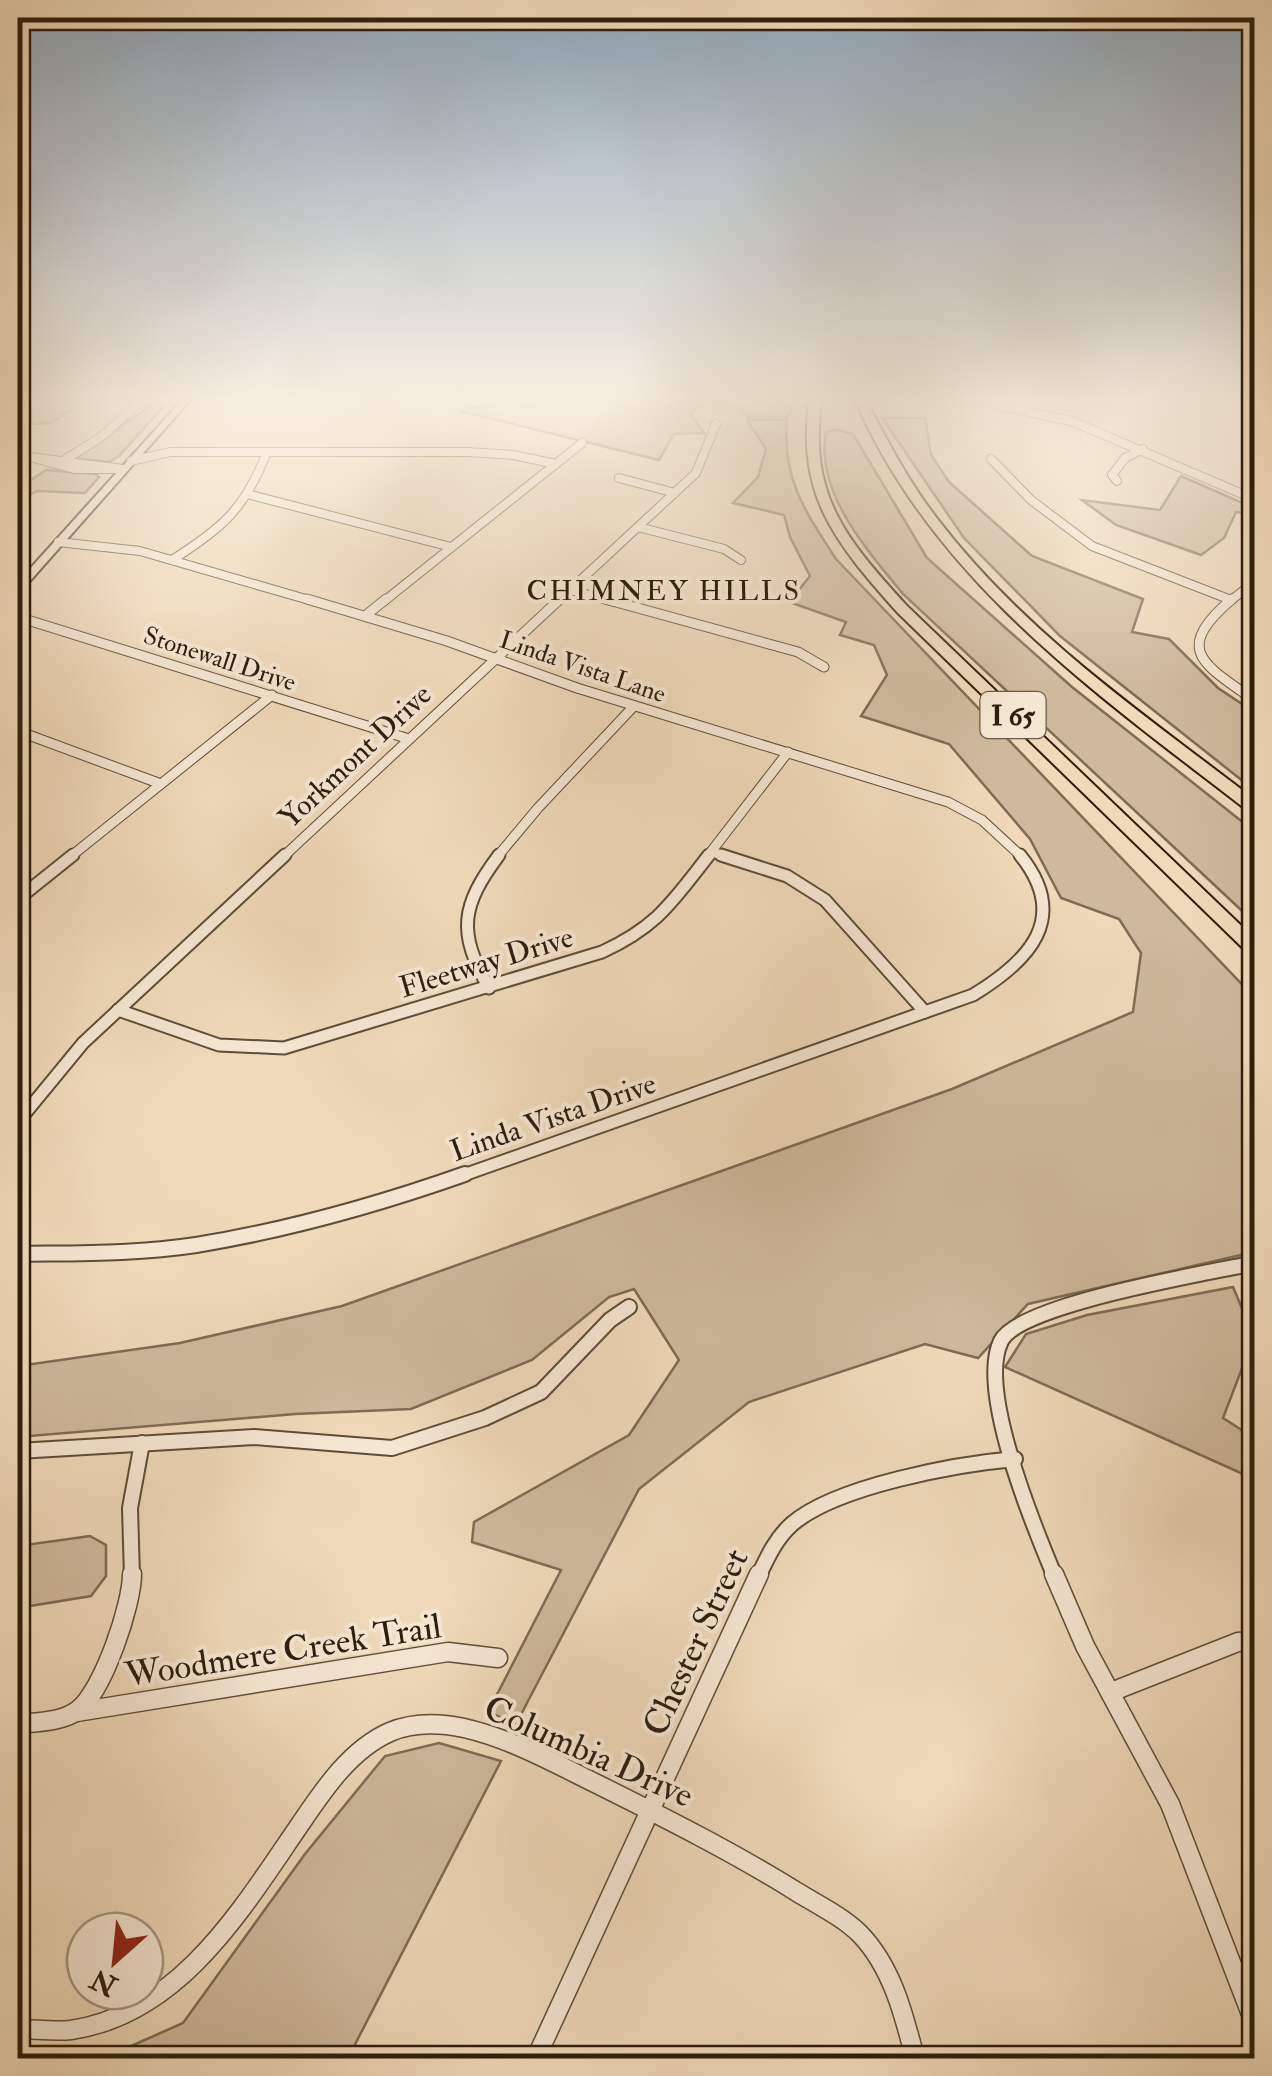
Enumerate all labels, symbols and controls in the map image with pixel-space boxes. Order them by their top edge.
district label: CHIMNEY HILLS [526,574,802,609]
street label: Stonewall Drive [140,620,300,699]
street label: Linda Vista Lane [495,624,670,710]
street label: Yorkmont Drive [271,676,439,836]
road number: I 65 [980,692,1046,738]
street label: Fleetway Drive [395,918,578,1006]
street label: Linda Vista Drive [446,1065,661,1170]
street label: Chester Street [633,1542,758,1743]
street label: Woodmere Creek Trail [121,1604,444,1698]
street label: Columbia Drive [477,1686,700,1818]
north arrow [65,1911,165,2011]
text: N [84,1960,124,2004]

